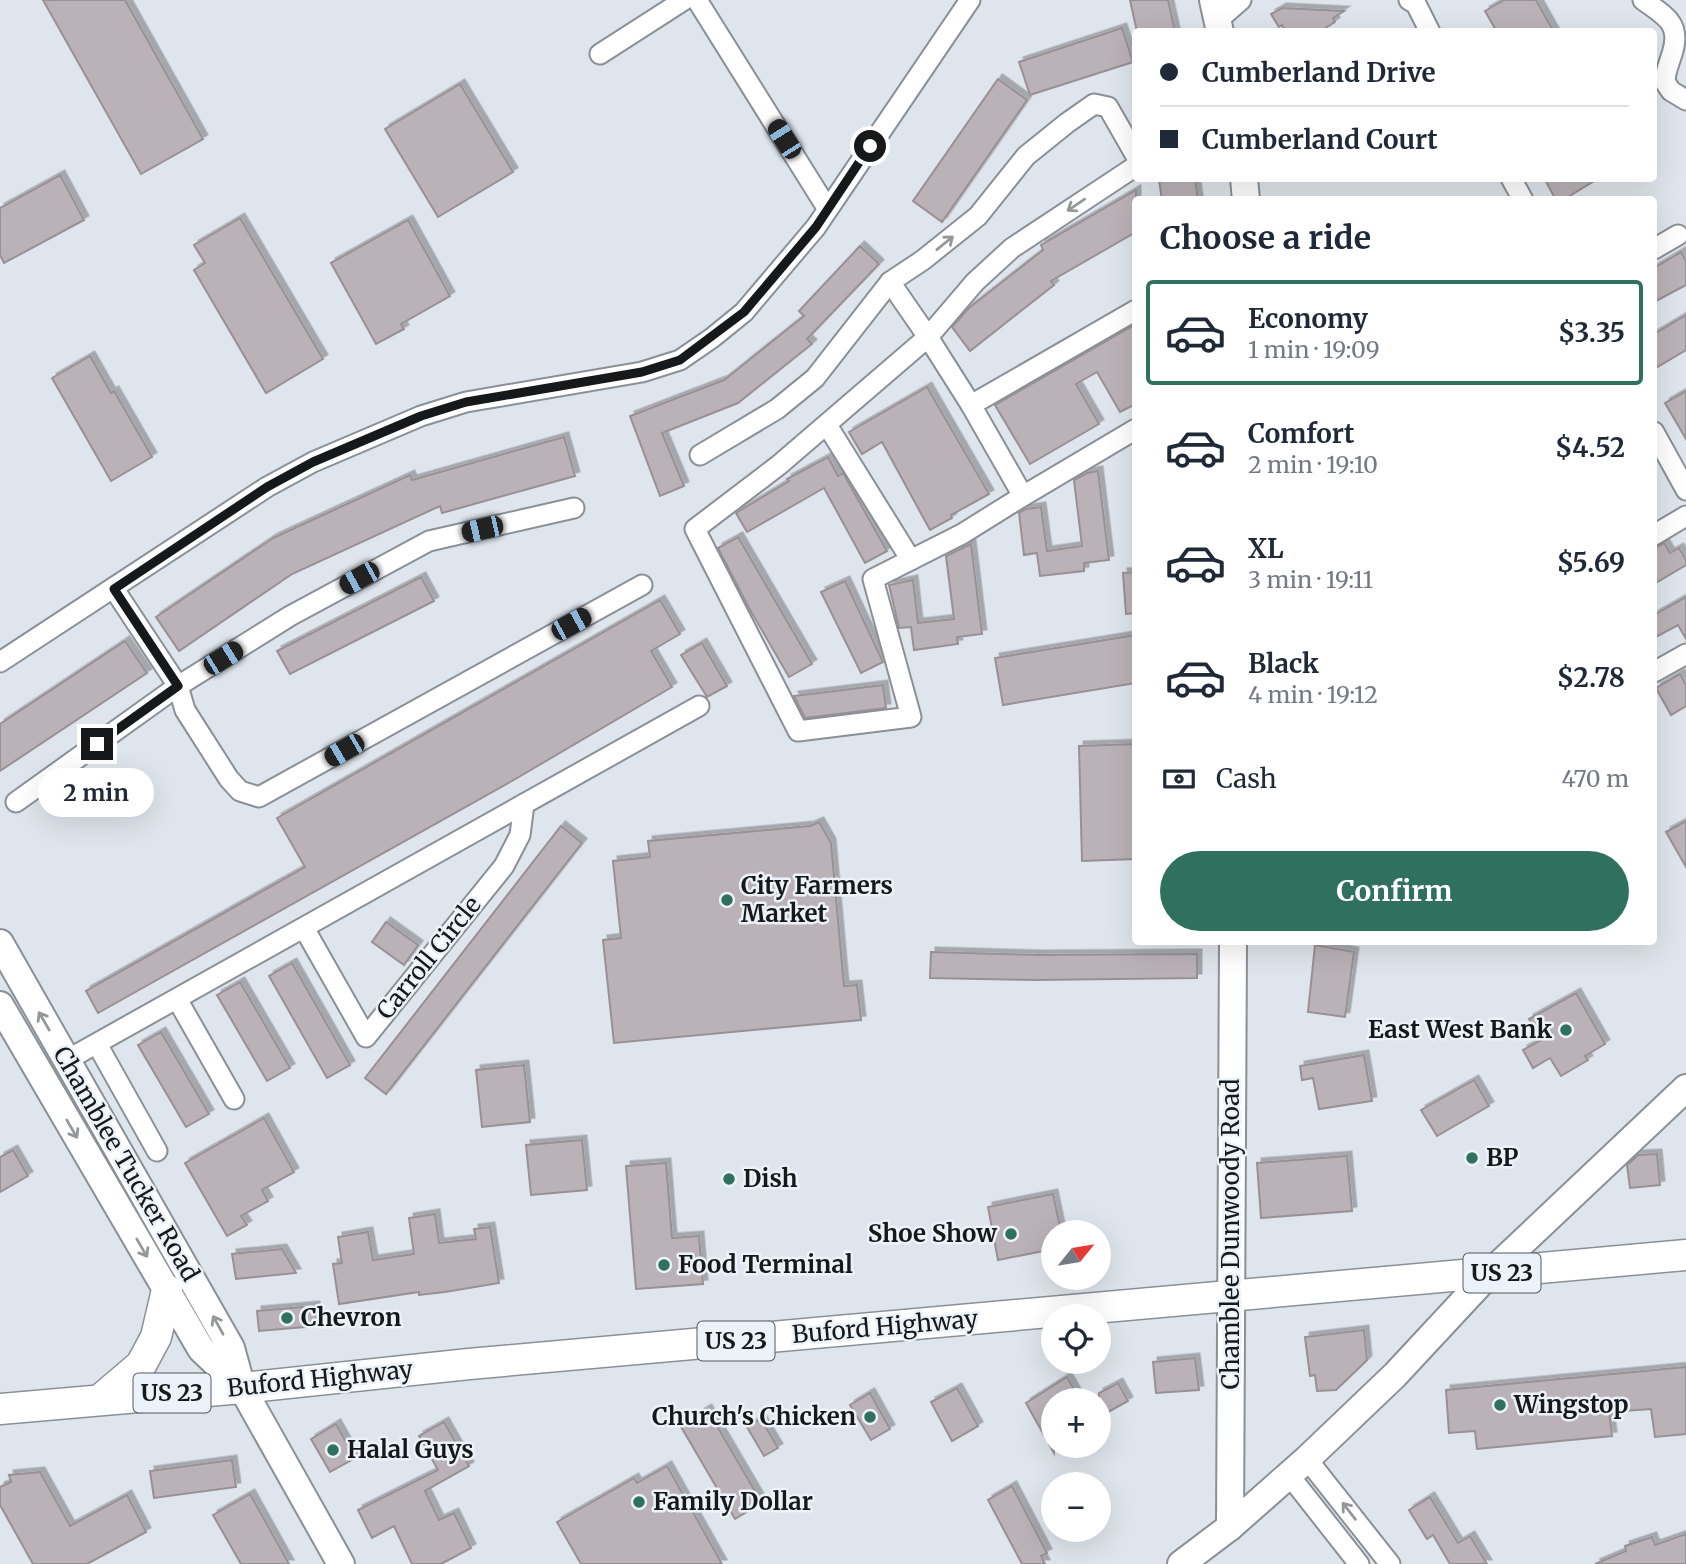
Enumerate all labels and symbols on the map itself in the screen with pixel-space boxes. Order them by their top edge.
car [764,116,805,162]
route start [854,130,886,162]
one-way arrow [1067,198,1086,212]
one-way arrow [936,235,954,250]
car [460,514,505,544]
car [336,559,383,597]
car [548,605,595,643]
car [200,638,247,678]
route end [81,728,113,760]
car [321,730,368,770]
callout: 2 min [39,768,155,818]
place label: City Farmers Market [741,870,893,929]
street label: Carroll Circle [370,890,488,1025]
marker: City Farmers Market [719,892,735,908]
one-way arrow [37,1011,51,1031]
place label: East West Bank [1368,1014,1552,1045]
marker: East West Bank [1558,1022,1574,1038]
street label: Chamblee Tucker Road [47,1041,206,1287]
street label: Chamblee Dunwoody Road [1215,1078,1246,1390]
one-way arrow [66,1118,80,1138]
place label: BP [1486,1142,1518,1173]
marker: BP [1464,1150,1480,1166]
place label: Dish [743,1163,798,1194]
marker: Dish [721,1171,737,1187]
place label: Shoe Show [868,1218,997,1249]
north arrow [1041,1220,1111,1290]
marker: Shoe Show [1003,1226,1019,1242]
one-way arrow [136,1238,150,1258]
place label: Food Terminal [678,1249,853,1280]
road number: US 23 [1464,1254,1540,1292]
marker: Food Terminal [656,1257,672,1273]
place label: Chevron [301,1302,401,1333]
street label: Buford Highway [791,1303,979,1350]
marker: Chevron [279,1310,295,1326]
one-way arrow [211,1315,225,1335]
road number: US 23 [698,1322,774,1360]
street label: Buford Highway [226,1353,414,1404]
road number: US 23 [134,1374,210,1412]
place label: Wingstop [1513,1389,1628,1420]
marker: Wingstop [1492,1397,1508,1413]
place label: Church's Chicken [652,1401,856,1432]
marker: Church's Chicken [862,1409,878,1425]
place label: Halal Guys [347,1434,474,1465]
marker: Halal Guys [325,1442,341,1458]
place label: Family Dollar [653,1486,813,1517]
marker: Family Dollar [631,1494,647,1510]
one-way arrow [1341,1503,1356,1521]

